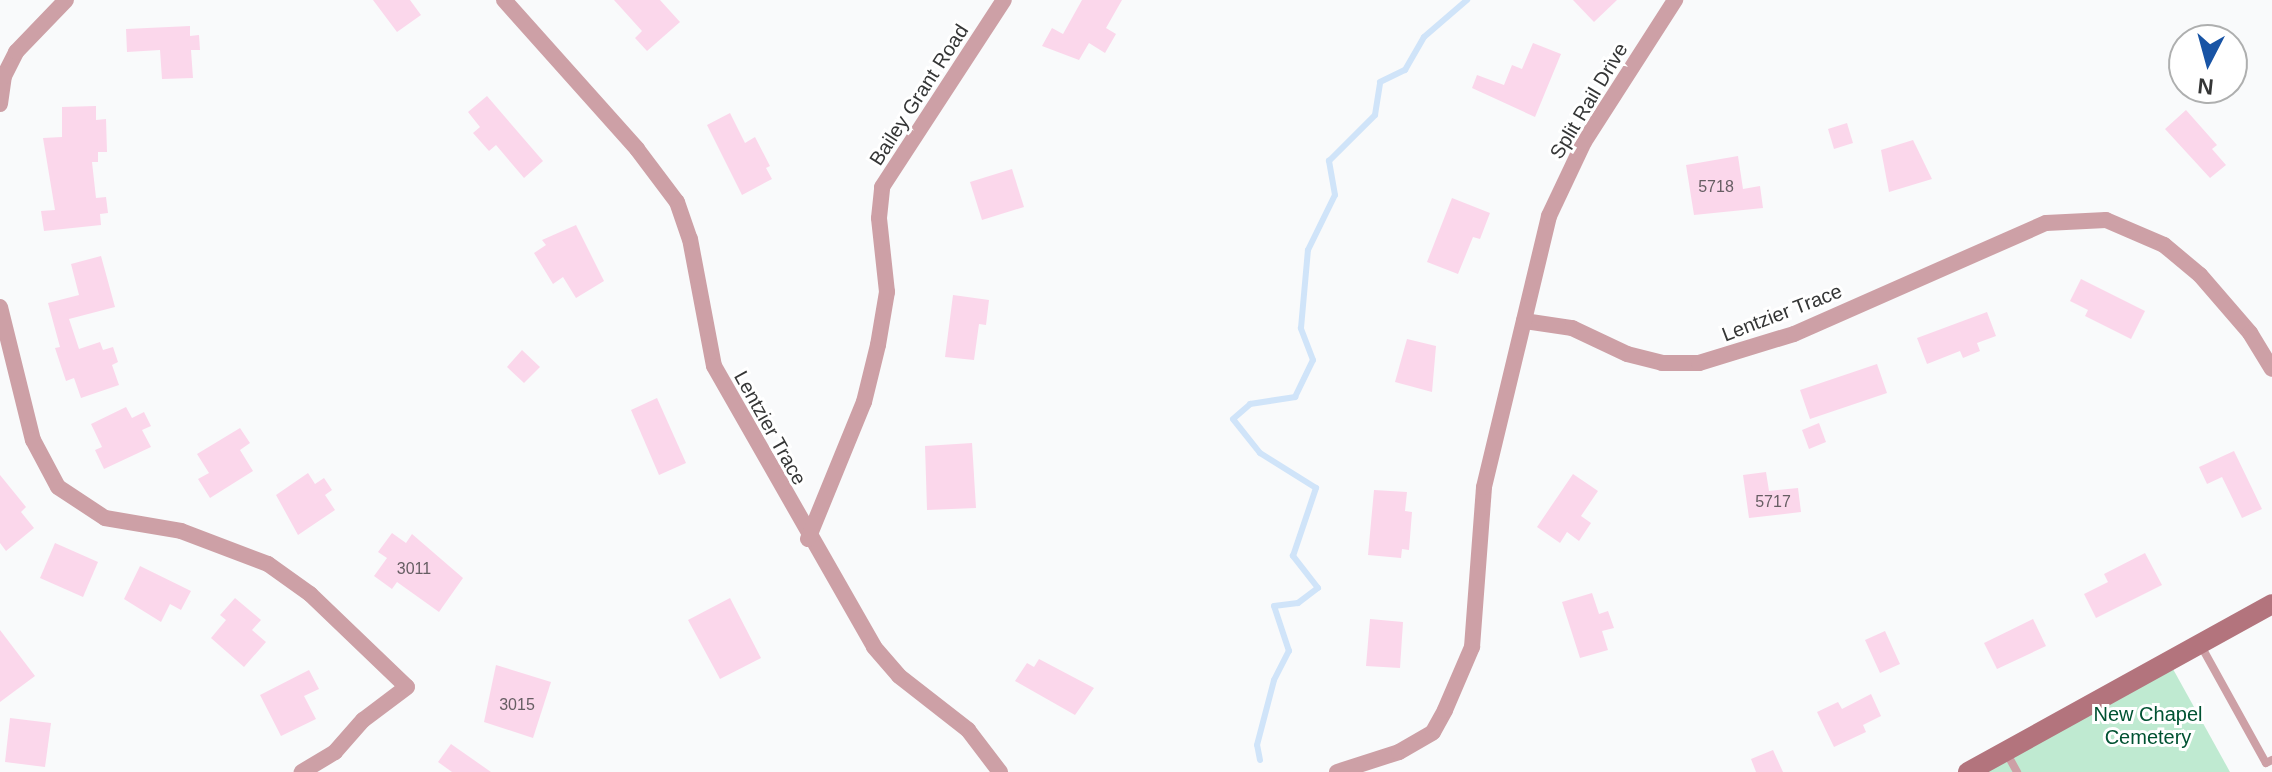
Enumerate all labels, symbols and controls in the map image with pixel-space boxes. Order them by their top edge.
street label: Bailey Grant Road [864,20,974,170]
north arrow [2168,24,2248,104]
street label: Split Rail Drive [1545,39,1633,163]
text: N [2196,73,2215,100]
house number: 5718 [1698,177,1734,197]
street label: Lentzier Trace [1718,279,1846,347]
street label: Lentzier Trace [729,367,811,489]
house number: 5717 [1755,492,1791,512]
house number: 3011 [397,559,431,579]
house number: 3015 [499,695,535,715]
park label: New Chapel Cemetery [2094,702,2202,749]

